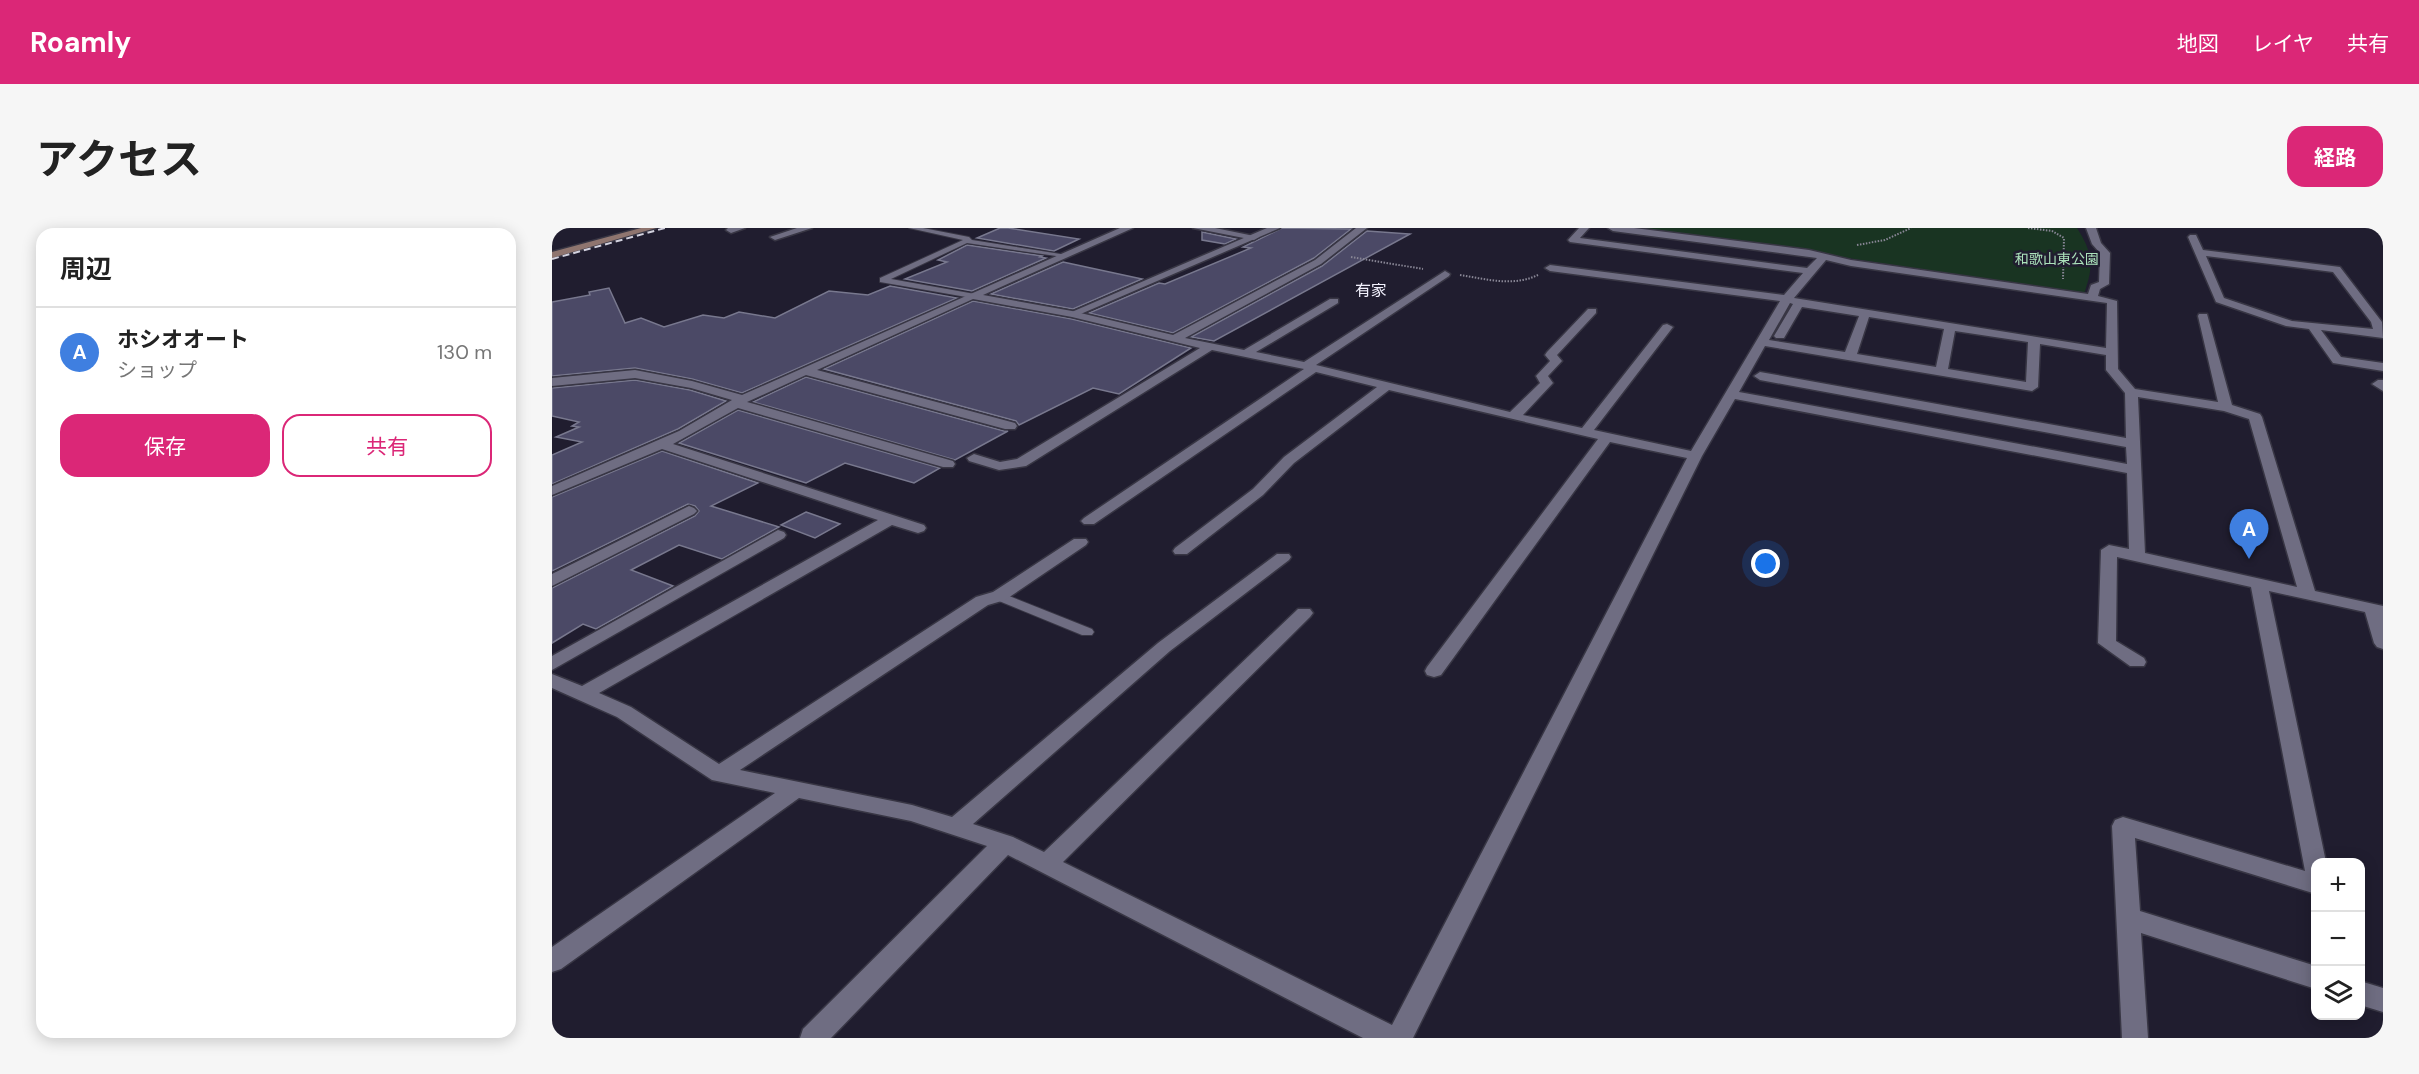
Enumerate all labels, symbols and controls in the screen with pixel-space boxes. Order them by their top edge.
text: Roamly [30,24,131,61]
text: 地図 [2177,30,2219,58]
text: レイヤ [2252,30,2314,58]
text: 共有 [2347,30,2389,58]
button: 経路 [2287,126,2383,187]
text: アクセス [36,132,202,187]
park label: 和歌山東公園 [2015,250,2099,268]
text: 周辺 [60,252,112,286]
district label: 有家 [1355,280,1387,301]
text: ホシオオート [117,325,249,354]
text: A [72,339,87,365]
text: 130 m [437,339,492,365]
text: ショップ [117,357,197,383]
button: 保存 [60,414,270,477]
button: 共有 [282,414,492,477]
pin: A [2230,510,2268,559]
your location [1751,549,1780,578]
map controls [2311,858,2365,1020]
button: + [2311,858,2365,912]
button: − [2311,912,2365,966]
button: layers [2311,966,2365,1020]

